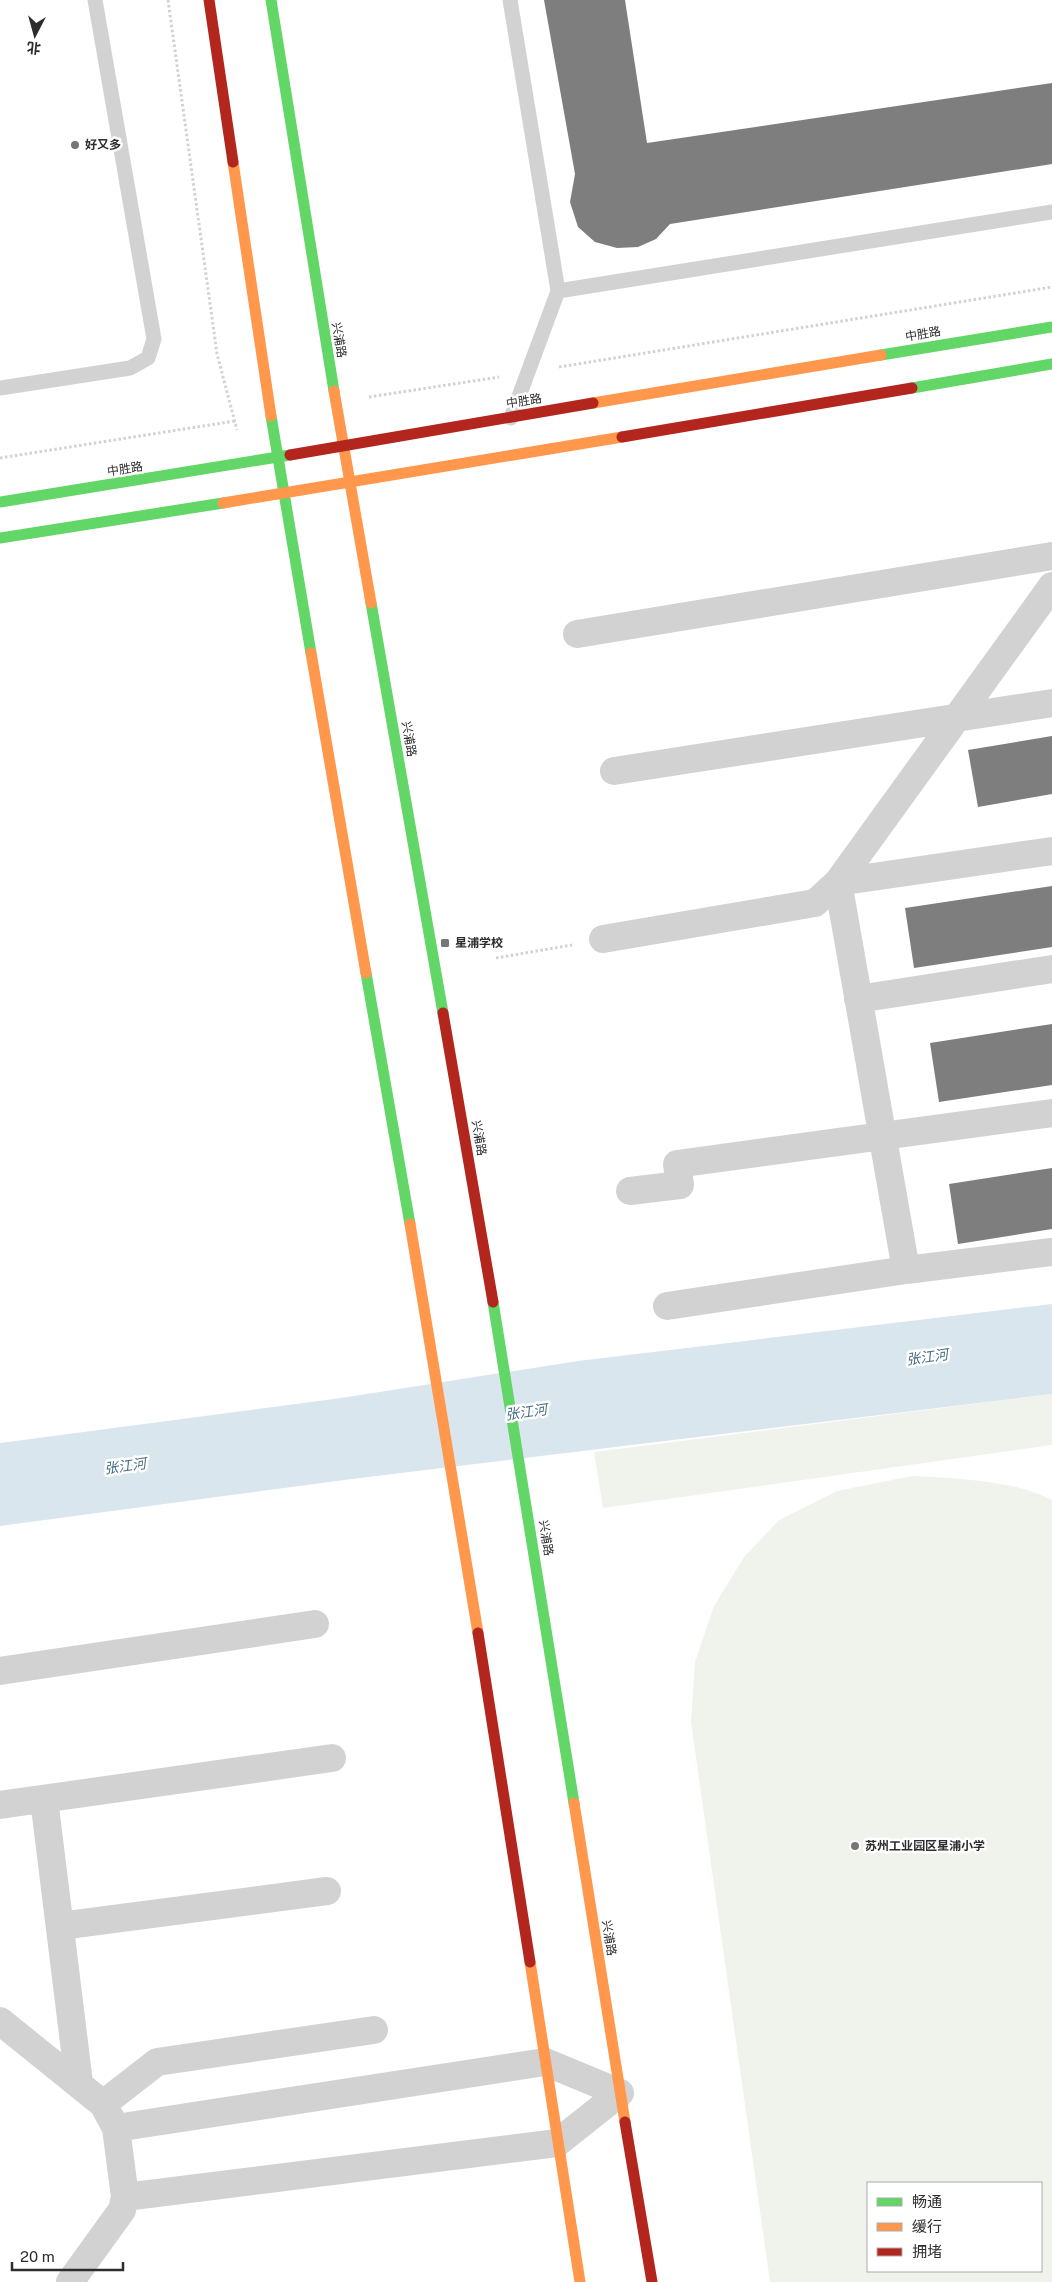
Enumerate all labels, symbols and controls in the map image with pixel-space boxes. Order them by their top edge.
north arrow [10,10,60,60]
text: 北 [26,39,41,57]
place label: 好又多 [85,138,121,152]
marker: 好又多 [69,139,81,151]
street label: 兴浦路 [329,321,349,359]
street label: 中胜路 [904,324,942,344]
street label: 中胜路 [505,391,543,411]
street label: 中胜路 [106,459,144,479]
street label: 兴浦路 [399,720,419,758]
place label: 星浦学校 [455,936,503,950]
marker: 星浦学校 [439,937,451,949]
street label: 兴浦路 [469,1119,489,1157]
water label: 张江河 [905,1346,952,1368]
water label: 张江河 [504,1401,551,1423]
water label: 张江河 [103,1455,150,1477]
street label: 兴浦路 [536,1519,556,1557]
place label: 苏州工业园区星浦小学 [865,1839,985,1853]
marker: 苏州工业园区星浦小学 [849,1840,861,1852]
street label: 兴浦路 [599,1919,619,1957]
legend [867,2182,1042,2272]
text: 畅通 [912,2193,942,2210]
text: 缓行 [912,2218,942,2235]
scale bar [12,2240,124,2272]
text: 拥堵 [912,2243,942,2260]
text: 20 m [20,2248,55,2265]

